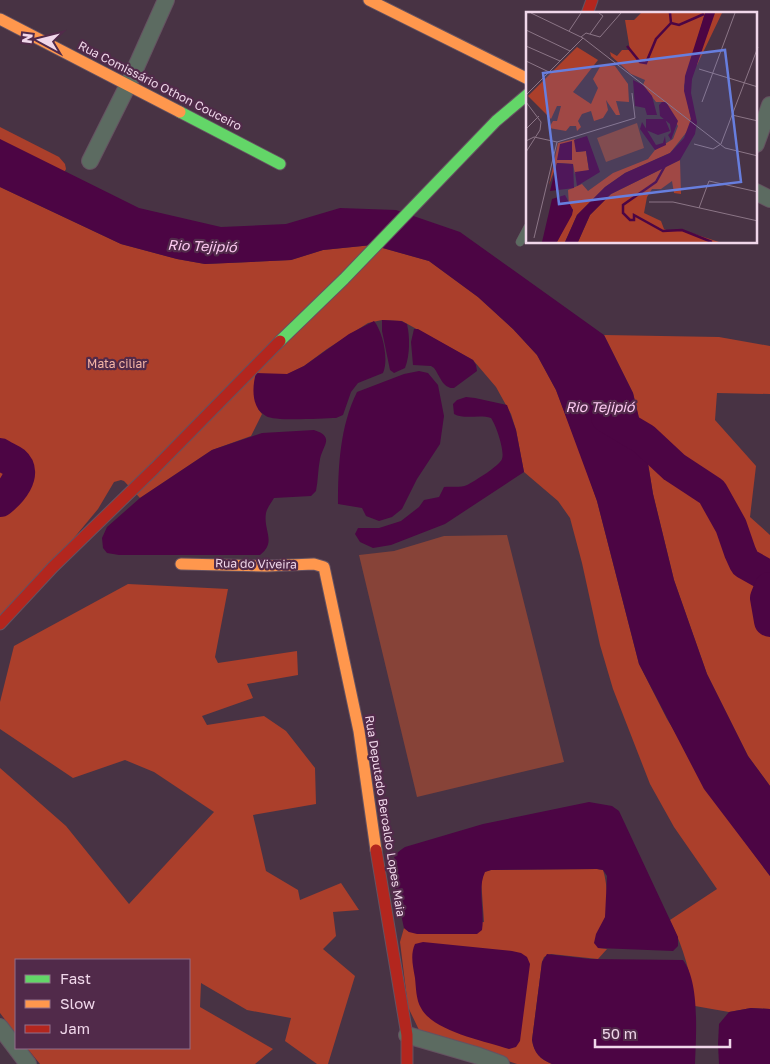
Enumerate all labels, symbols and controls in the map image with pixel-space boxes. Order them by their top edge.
inset map [526,12,758,244]
north arrow [15,15,65,65]
text: N [18,32,36,45]
street label: Rua Comissário Othon Couceiro [76,38,244,133]
water label: Rio Tejipió [167,236,238,255]
park label: Mata ciliar [87,356,147,371]
water label: Rio Tejipió [566,398,636,415]
street label: Rua do Viveira [215,555,297,572]
street label: Rua Deputado Beroaldo Lopes Maia [362,714,409,918]
legend [15,959,190,1049]
text: Fast [60,969,91,987]
text: Slow [60,994,95,1012]
scale bar [595,1016,730,1048]
text: Jam [60,1019,90,1037]
text: 50 m [602,1024,637,1042]

